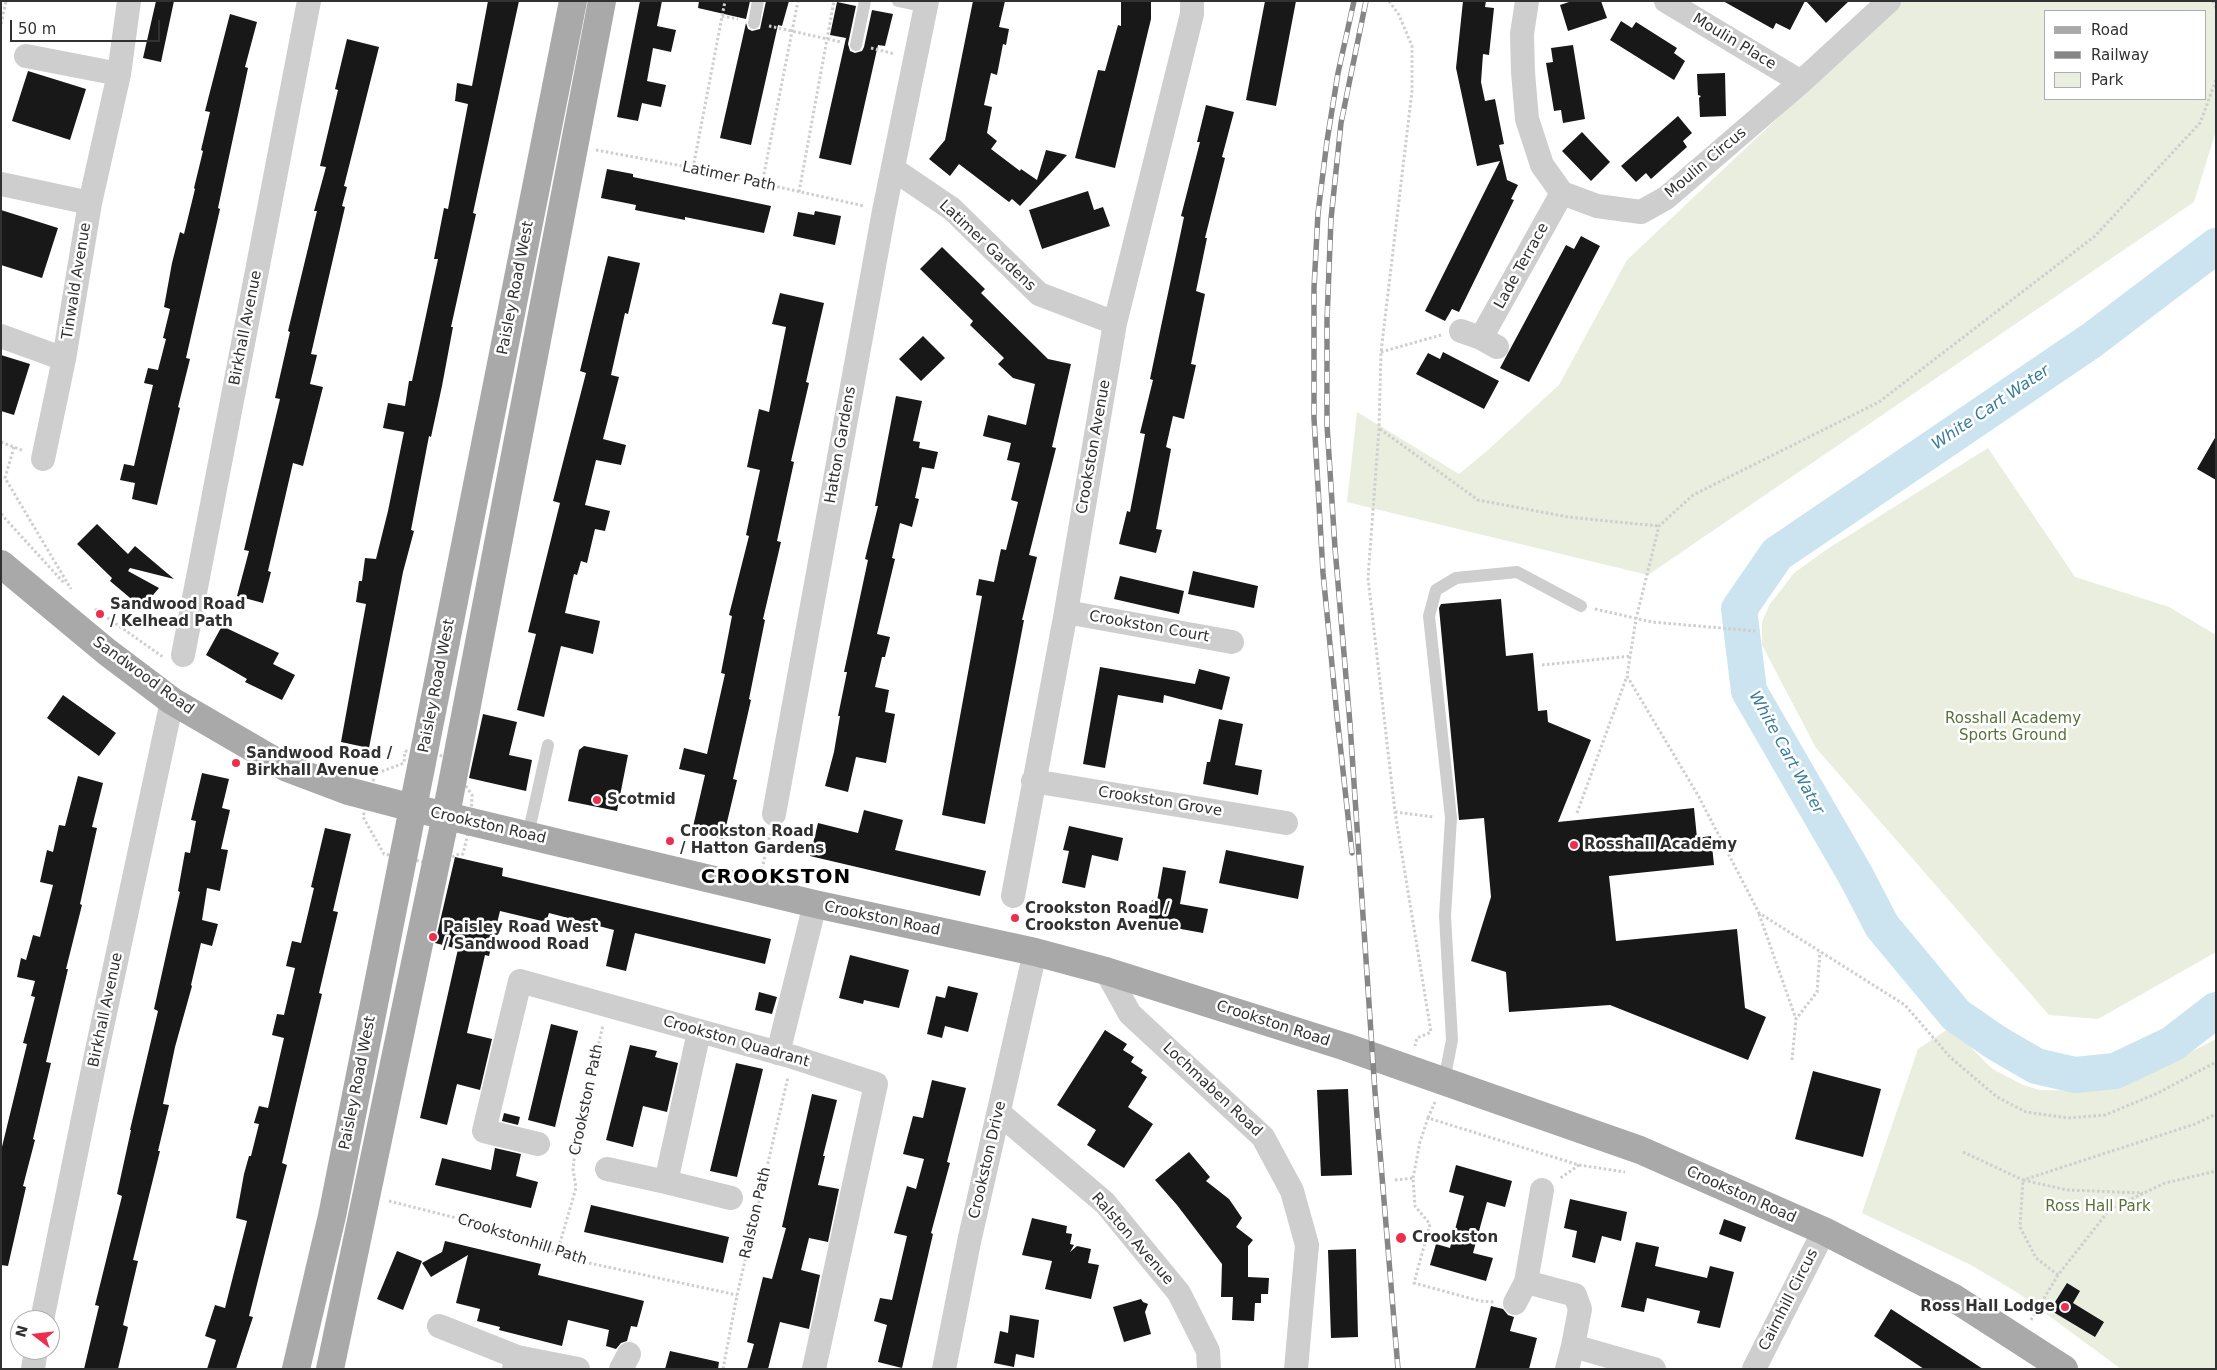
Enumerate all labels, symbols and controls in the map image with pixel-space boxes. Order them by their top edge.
scale bar [12,10,162,42]
street label: Moulin Place [1689,10,1779,74]
legend [2044,10,2207,100]
text: 50 m [18,20,56,38]
text: Road [2091,21,2129,39]
text: Railway [2091,46,2149,64]
text: Park [2091,71,2123,89]
street label: Moulin Circus [1662,124,1750,202]
street label: Latimer Path [681,158,777,196]
street label: Latimer Gardens [935,197,1039,295]
street label: Paisley Road West [494,220,538,356]
street label: Lade Terrace [1491,220,1553,312]
street label: Tinwald Avenue [59,221,95,341]
street label: Birkhall Avenue [226,269,266,387]
water label: White Cart Water [1928,361,2054,455]
street label: Crookston Avenue [1073,378,1115,516]
street label: Hatton Gardens [822,385,860,505]
place label: Sandwood Road / Kelhead Path [110,596,245,631]
marker: Sandwood Road / Kelhead Path [94,608,106,620]
street label: Crookston Court [1088,608,1210,646]
street label: Paisley Road West [415,618,459,754]
street label: Sandwood Road [89,633,197,719]
water label: White Cart Water [1744,688,1828,818]
park label: Rosshall Academy Sports Ground [1945,710,2081,745]
place label: Sandwood Road / Birkhall Avenue [246,745,392,780]
marker: Sandwood Road / Birkhall Avenue [230,757,242,769]
street label: Crookston Grove [1097,783,1223,821]
place label: Scotmid [607,791,676,809]
marker: Scotmid [591,794,603,806]
street label: Crookston Road [428,804,548,848]
place label: Crookston Road / Hatton Gardens [680,823,824,858]
marker: Crookston Road / Hatton Gardens [664,835,676,847]
place label: Rosshall Academy [1584,836,1737,854]
marker: Rosshall Academy [1568,839,1580,851]
district label: CROOKSTON [700,866,852,890]
street label: Crookston Road [822,898,942,940]
place label: Crookston Road / Crookston Avenue [1025,900,1179,935]
marker: Crookston Road / Crookston Avenue [1009,912,1021,924]
place label: Paisley Road West / Sandwood Road [443,919,598,954]
marker: Paisley Road West / Sandwood Road [427,931,439,943]
street label: Birkhall Avenue [85,951,127,1069]
street label: Crookston Road [1214,997,1332,1051]
street label: Crookston Quadrant [661,1013,811,1071]
street label: Paisley Road West [336,1015,380,1151]
street label: Lochmaben Road [1159,1039,1265,1141]
street label: Crookston Path [566,1043,608,1157]
street label: Crookston Drive [966,1099,1010,1221]
street label: Crookston Road [1683,1163,1799,1227]
street label: Ralston Path [737,1165,775,1261]
street label: Ralston Avenue [1087,1189,1177,1289]
park label: Ross Hall Park [2045,1198,2151,1216]
street label: Crookstonhill Path [455,1211,589,1269]
place label: Crookston [1412,1229,1498,1247]
marker: Crookston [1394,1231,1408,1245]
street label: Cairnhill Circus [1756,1246,1822,1354]
place label: Ross Hall Lodge [1920,1298,2055,1316]
marker: Ross Hall Lodge [2059,1301,2071,1313]
north arrow [10,1310,60,1360]
text: N [12,1323,31,1339]

